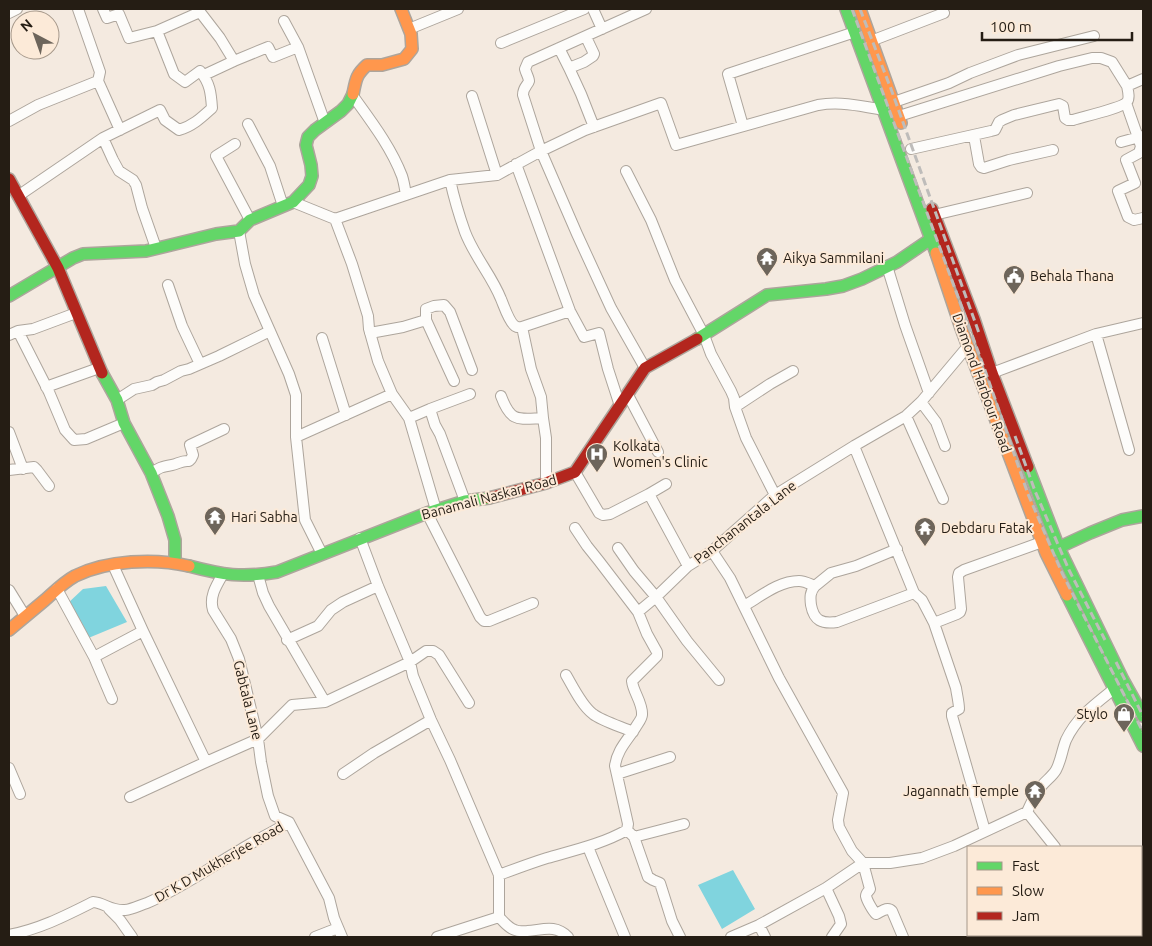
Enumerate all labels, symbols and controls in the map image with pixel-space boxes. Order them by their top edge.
north arrow [10,10,60,60]
scale bar [982,10,1132,42]
text: N [17,16,36,35]
text: 100 m [990,18,1032,35]
temple icon: Aikya Sammilani [755,246,779,277]
place label: Aikya Sammilani [783,250,884,266]
public building icon: Behala Thana [1002,264,1026,295]
place label: Behala Thana [1030,268,1114,284]
street label: Diamond Harbour Road [949,311,1015,455]
place label: Kolkata Women's Clinic [613,438,708,470]
hospital icon: Kolkata Women's Clinic [585,442,609,473]
street label: Banamali Naskar Road [420,471,558,523]
street label: Panchanantala Lane [691,477,799,567]
temple icon: Hari Sabha [203,505,227,536]
place label: Hari Sabha [231,509,298,525]
temple icon: Debdaru Fatak [913,516,937,547]
place label: Debdaru Fatak [941,520,1032,536]
street label: Gabtala Lane [230,659,266,741]
shop icon: Stylo [1112,702,1136,733]
place label: Stylo [1077,706,1108,722]
temple icon: Jagannath Temple [1023,779,1047,810]
place label: Jagannath Temple [903,783,1019,799]
street label: Dr K D Mukherjee Road [152,819,286,905]
legend [967,846,1142,936]
text: Fast [1012,857,1040,874]
text: Slow [1012,882,1045,899]
text: Jam [1012,907,1040,924]

